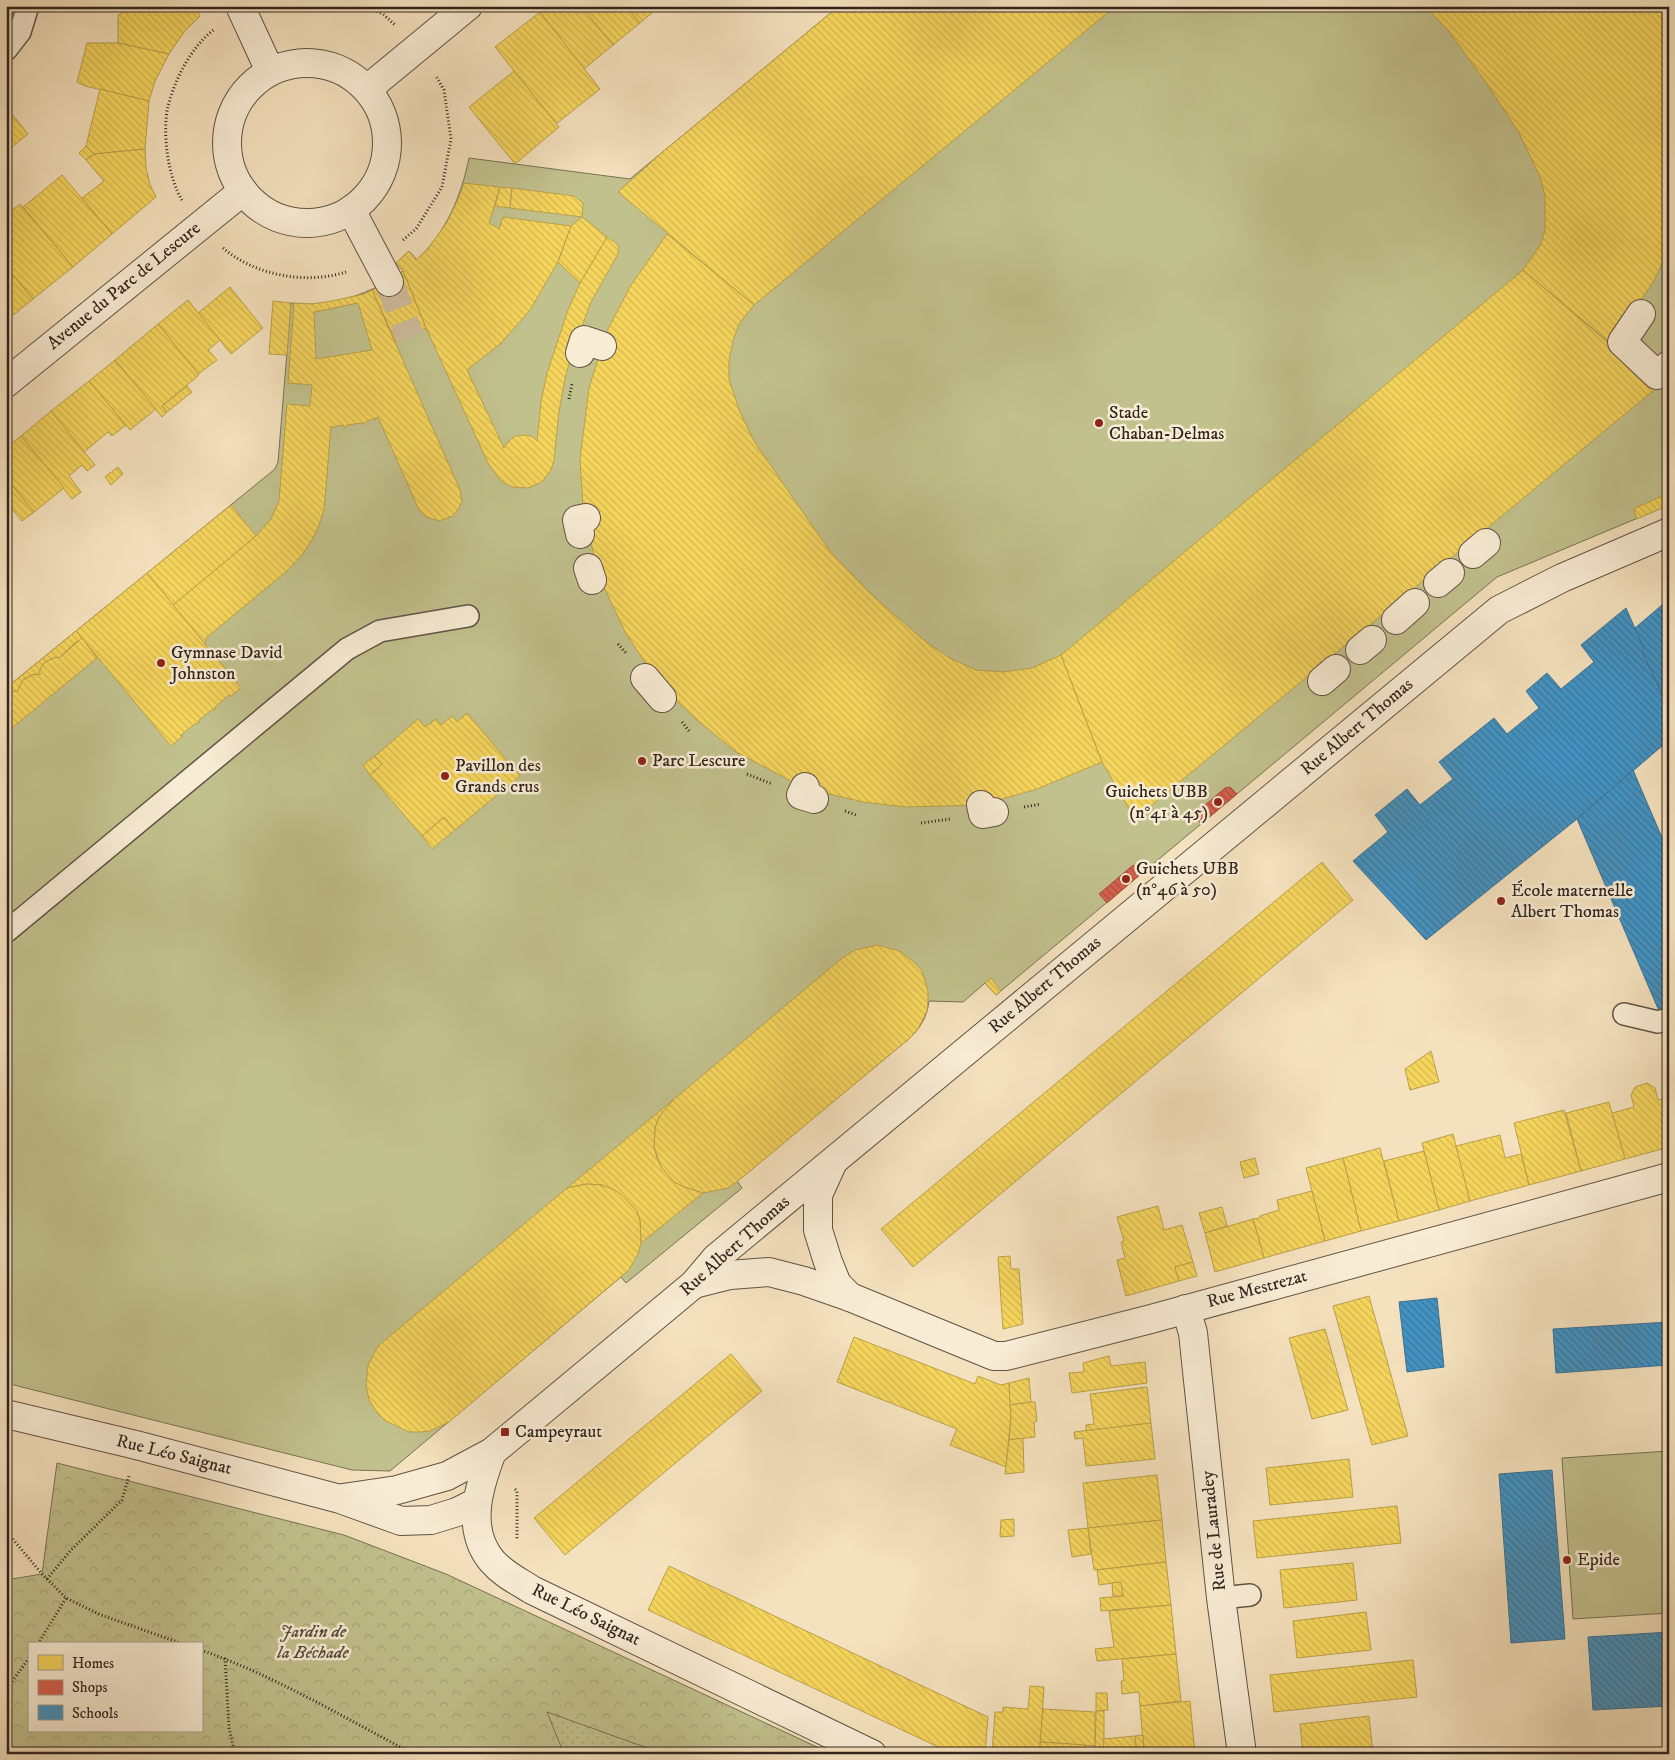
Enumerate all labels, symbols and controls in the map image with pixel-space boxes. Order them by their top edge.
street label: Avenue du Parc de Lescure [43,217,205,355]
place label: Stade Chaban-Delmas [1109,402,1224,445]
marker: Stade Chaban-Delmas [1093,417,1105,429]
place label: Gymnase David Johnston [169,642,283,685]
marker: Gymnase David Johnston [155,657,167,669]
street label: Rue Albert Thomas [1296,674,1418,780]
place label: Parc Lescure [652,750,745,772]
place label: Pavillon des Grands crus [455,755,541,798]
marker: Parc Lescure [636,755,648,767]
marker: Pavillon des Grands crus [439,770,451,782]
place label: Guichets UBB (n°41 à 45) [1105,781,1208,824]
marker: Guichets UBB (n°41 à 45) [1212,796,1224,808]
place label: Guichets UBB (n°46 à 50) [1136,858,1239,901]
marker: Guichets UBB (n°46 à 50) [1120,873,1132,885]
place label: École maternelle Albert Thomas [1511,880,1633,923]
marker: École maternelle Albert Thomas [1495,895,1507,907]
street label: Rue Albert Thomas [984,932,1106,1038]
street label: Rue Albert Thomas [676,1191,794,1301]
street label: Rue Mestrezat [1205,1265,1310,1313]
place label: Campeyraut [515,1421,602,1443]
marker: Campeyraut [499,1426,511,1438]
street label: Rue Léo Saignat [114,1430,234,1480]
street label: Rue de Lauradey [1197,1469,1231,1592]
place label: Epide [1577,1549,1620,1571]
marker: Epide [1561,1554,1573,1566]
street label: Rue Léo Saignat [528,1579,644,1651]
park label: Jardin de la Béchade [276,1621,350,1664]
legend [28,1642,202,1732]
text: Homes [72,1654,114,1673]
text: Shops [72,1678,108,1697]
text: Schools [72,1704,118,1723]

